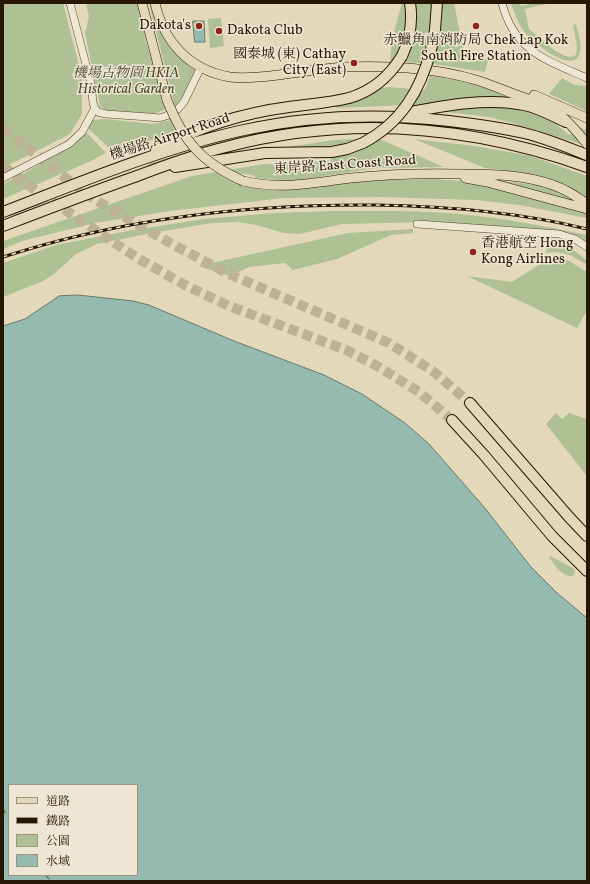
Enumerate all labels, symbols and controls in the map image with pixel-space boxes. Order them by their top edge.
place label: Dakota's [139,18,191,34]
marker: Dakota's [194,21,204,31]
marker: 赤鱲角南消防局 Chek Lap Kok South Fire Station [471,21,481,31]
place label: Dakota Club [227,23,303,39]
marker: Dakota Club [214,26,224,36]
place label: 赤鱲角南消防局 Chek Lap Kok South Fire Station [384,33,568,66]
place label: 國泰城 (東) Cathay City (East) [233,47,346,80]
marker: 國泰城 (東) Cathay City (East) [349,58,359,68]
park label: 機場古物園 HKIA Historical Garden [73,66,179,98]
street label: 機場路 Airport Road [108,111,232,165]
street label: 東岸路 East Coast Road [273,153,417,179]
place label: 香港航空 Hong Kong Airlines [481,236,573,268]
marker: 香港航空 Hong Kong Airlines [468,247,478,257]
legend [8,784,138,876]
text: 道路 [46,794,70,810]
text: 鐵路 [46,814,70,830]
text: 公園 [46,834,70,850]
text: 水域 [46,854,70,870]

